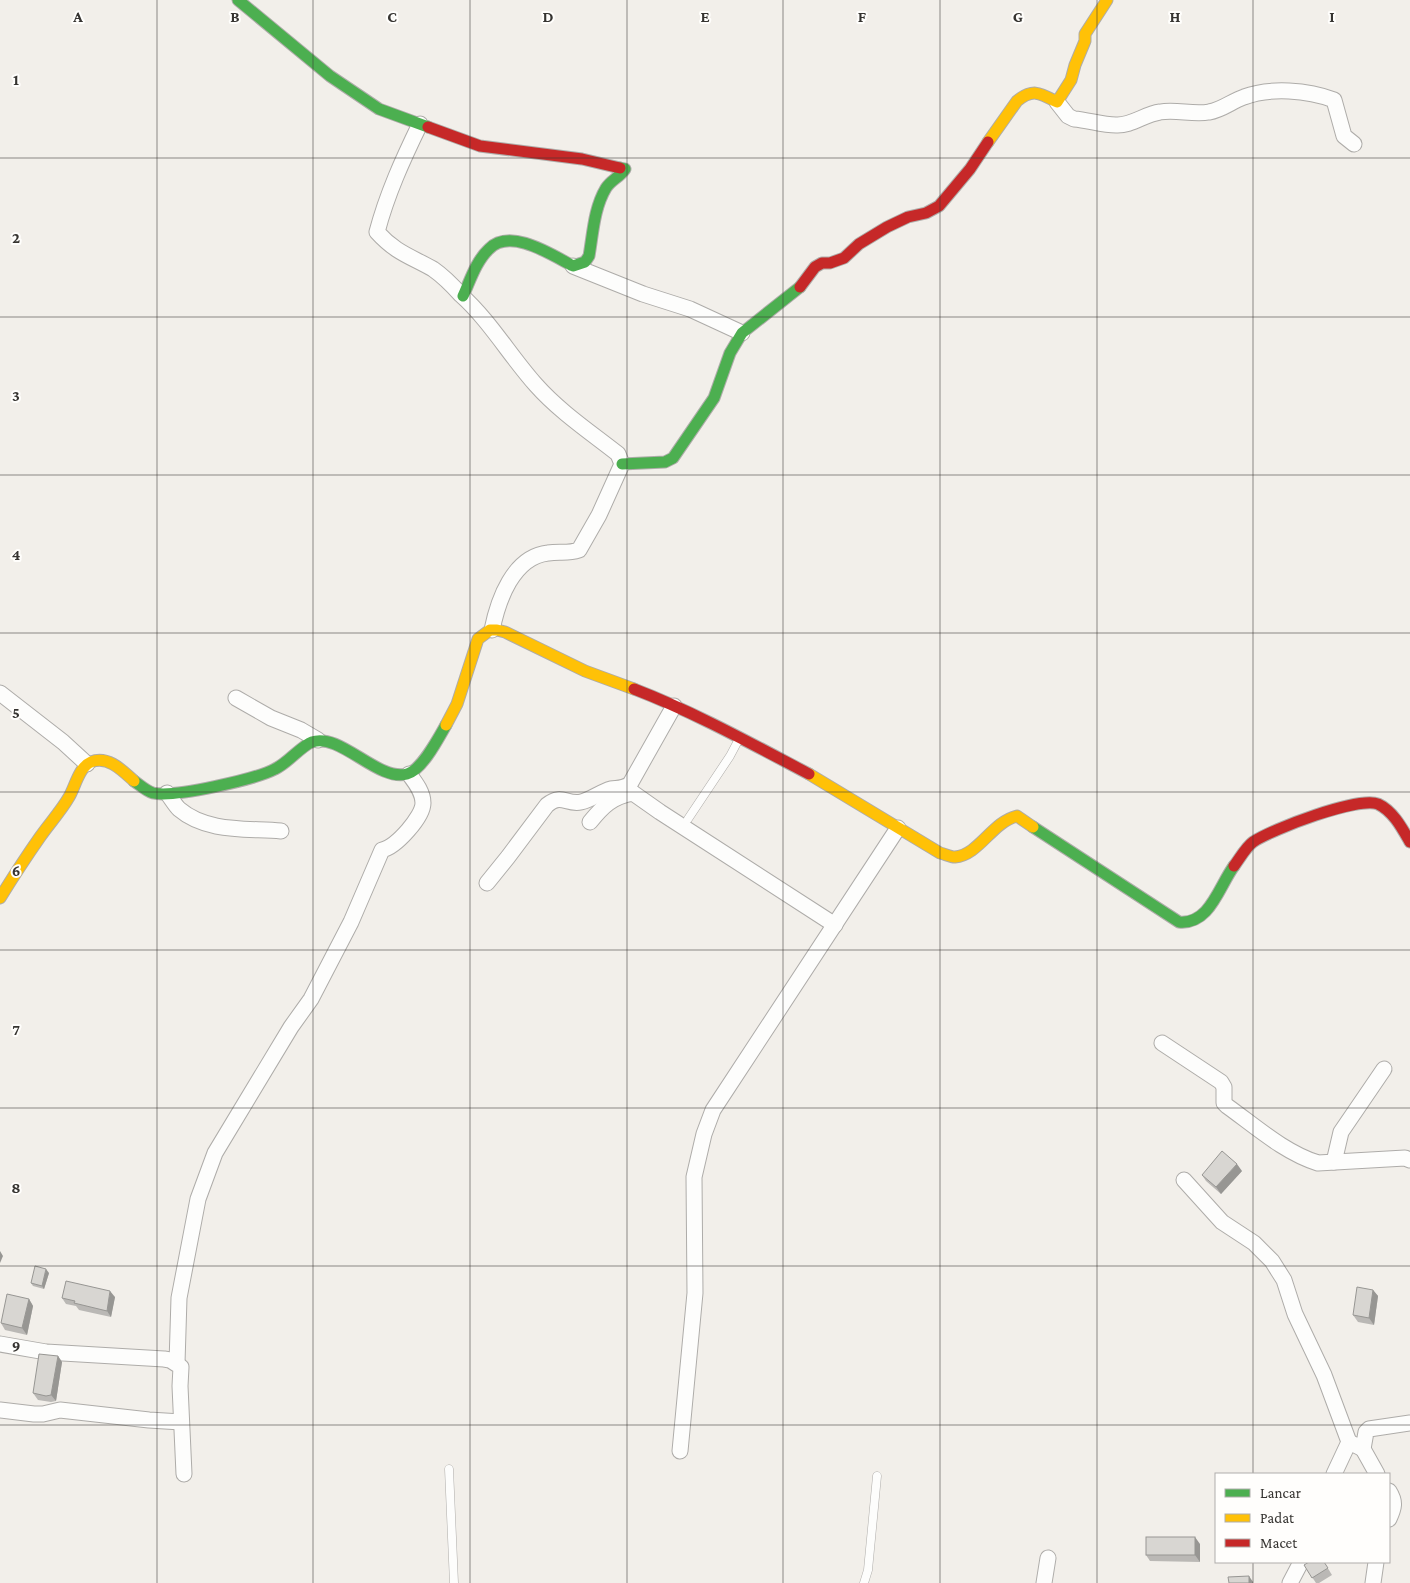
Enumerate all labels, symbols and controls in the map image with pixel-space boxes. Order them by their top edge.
text: A [72,8,83,25]
text: B [230,8,240,25]
text: C [387,8,397,25]
text: D [542,8,554,25]
text: E [700,8,710,25]
text: F [858,8,867,25]
text: G [1013,8,1023,25]
text: H [1170,8,1181,25]
text: I [1329,8,1335,25]
text: 1 [13,71,19,88]
text: 2 [12,229,20,246]
text: 3 [12,387,20,404]
text: 4 [12,546,21,563]
text: 5 [12,704,20,721]
text: 6 [12,862,20,879]
text: 7 [12,1021,20,1038]
text: 8 [11,1179,21,1196]
text: 9 [12,1337,20,1354]
legend [1215,1473,1390,1563]
text: Lancar [1260,1485,1302,1501]
text: Padat [1260,1510,1295,1526]
text: Macet [1260,1535,1298,1551]

